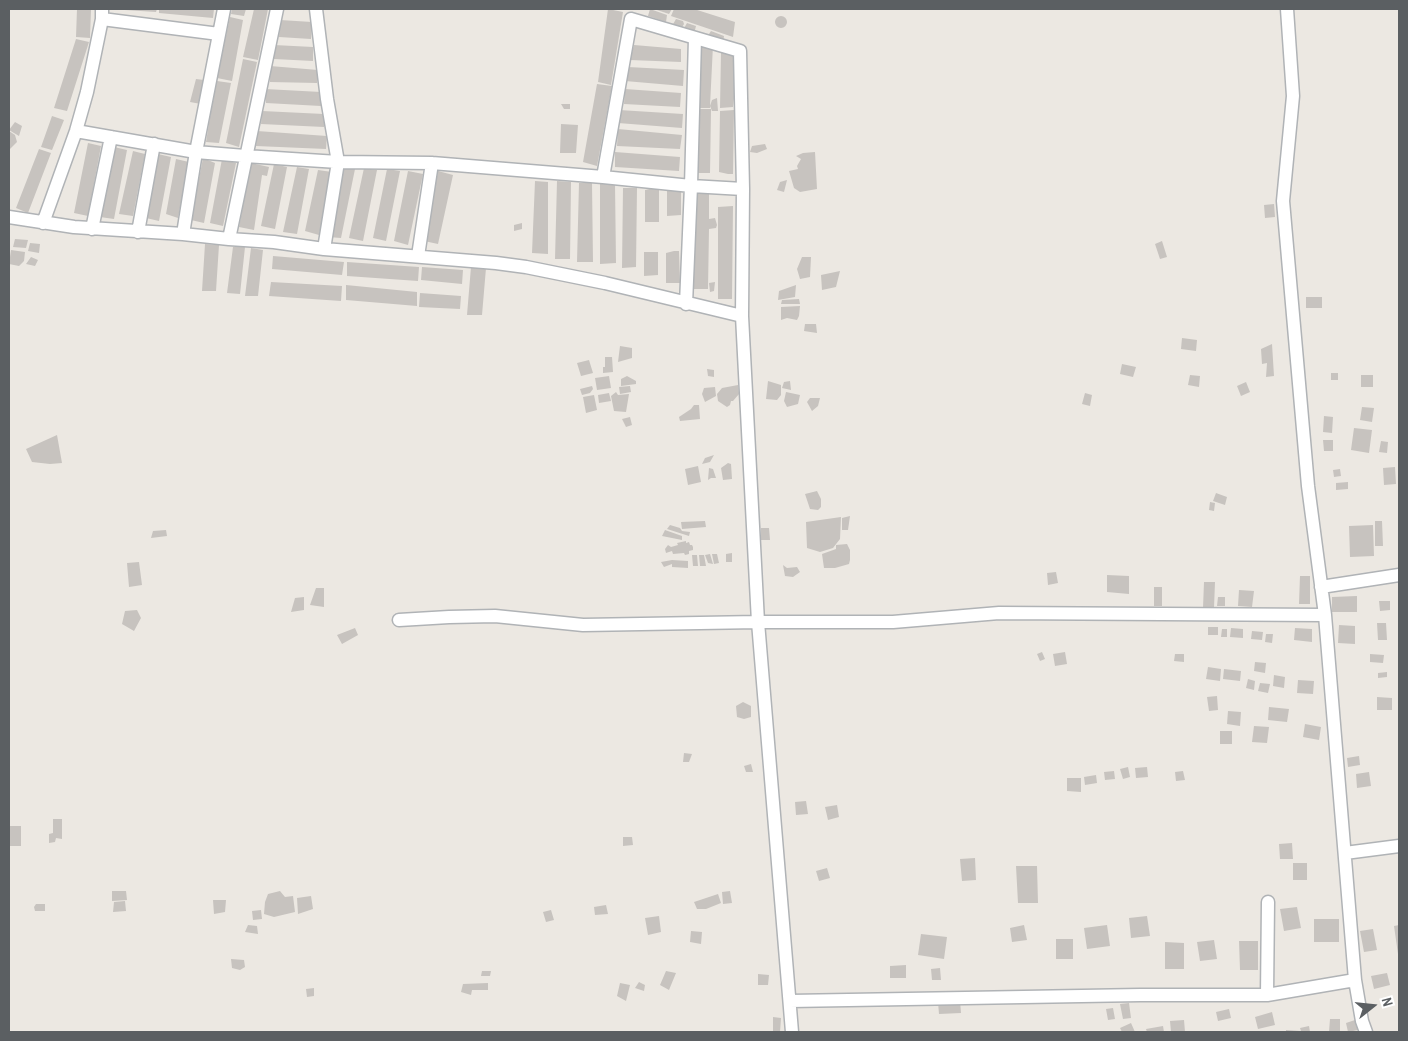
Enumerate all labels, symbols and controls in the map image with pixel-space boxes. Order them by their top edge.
north arrow [1348,981,1398,1031]
text: N [1378,995,1397,1008]

